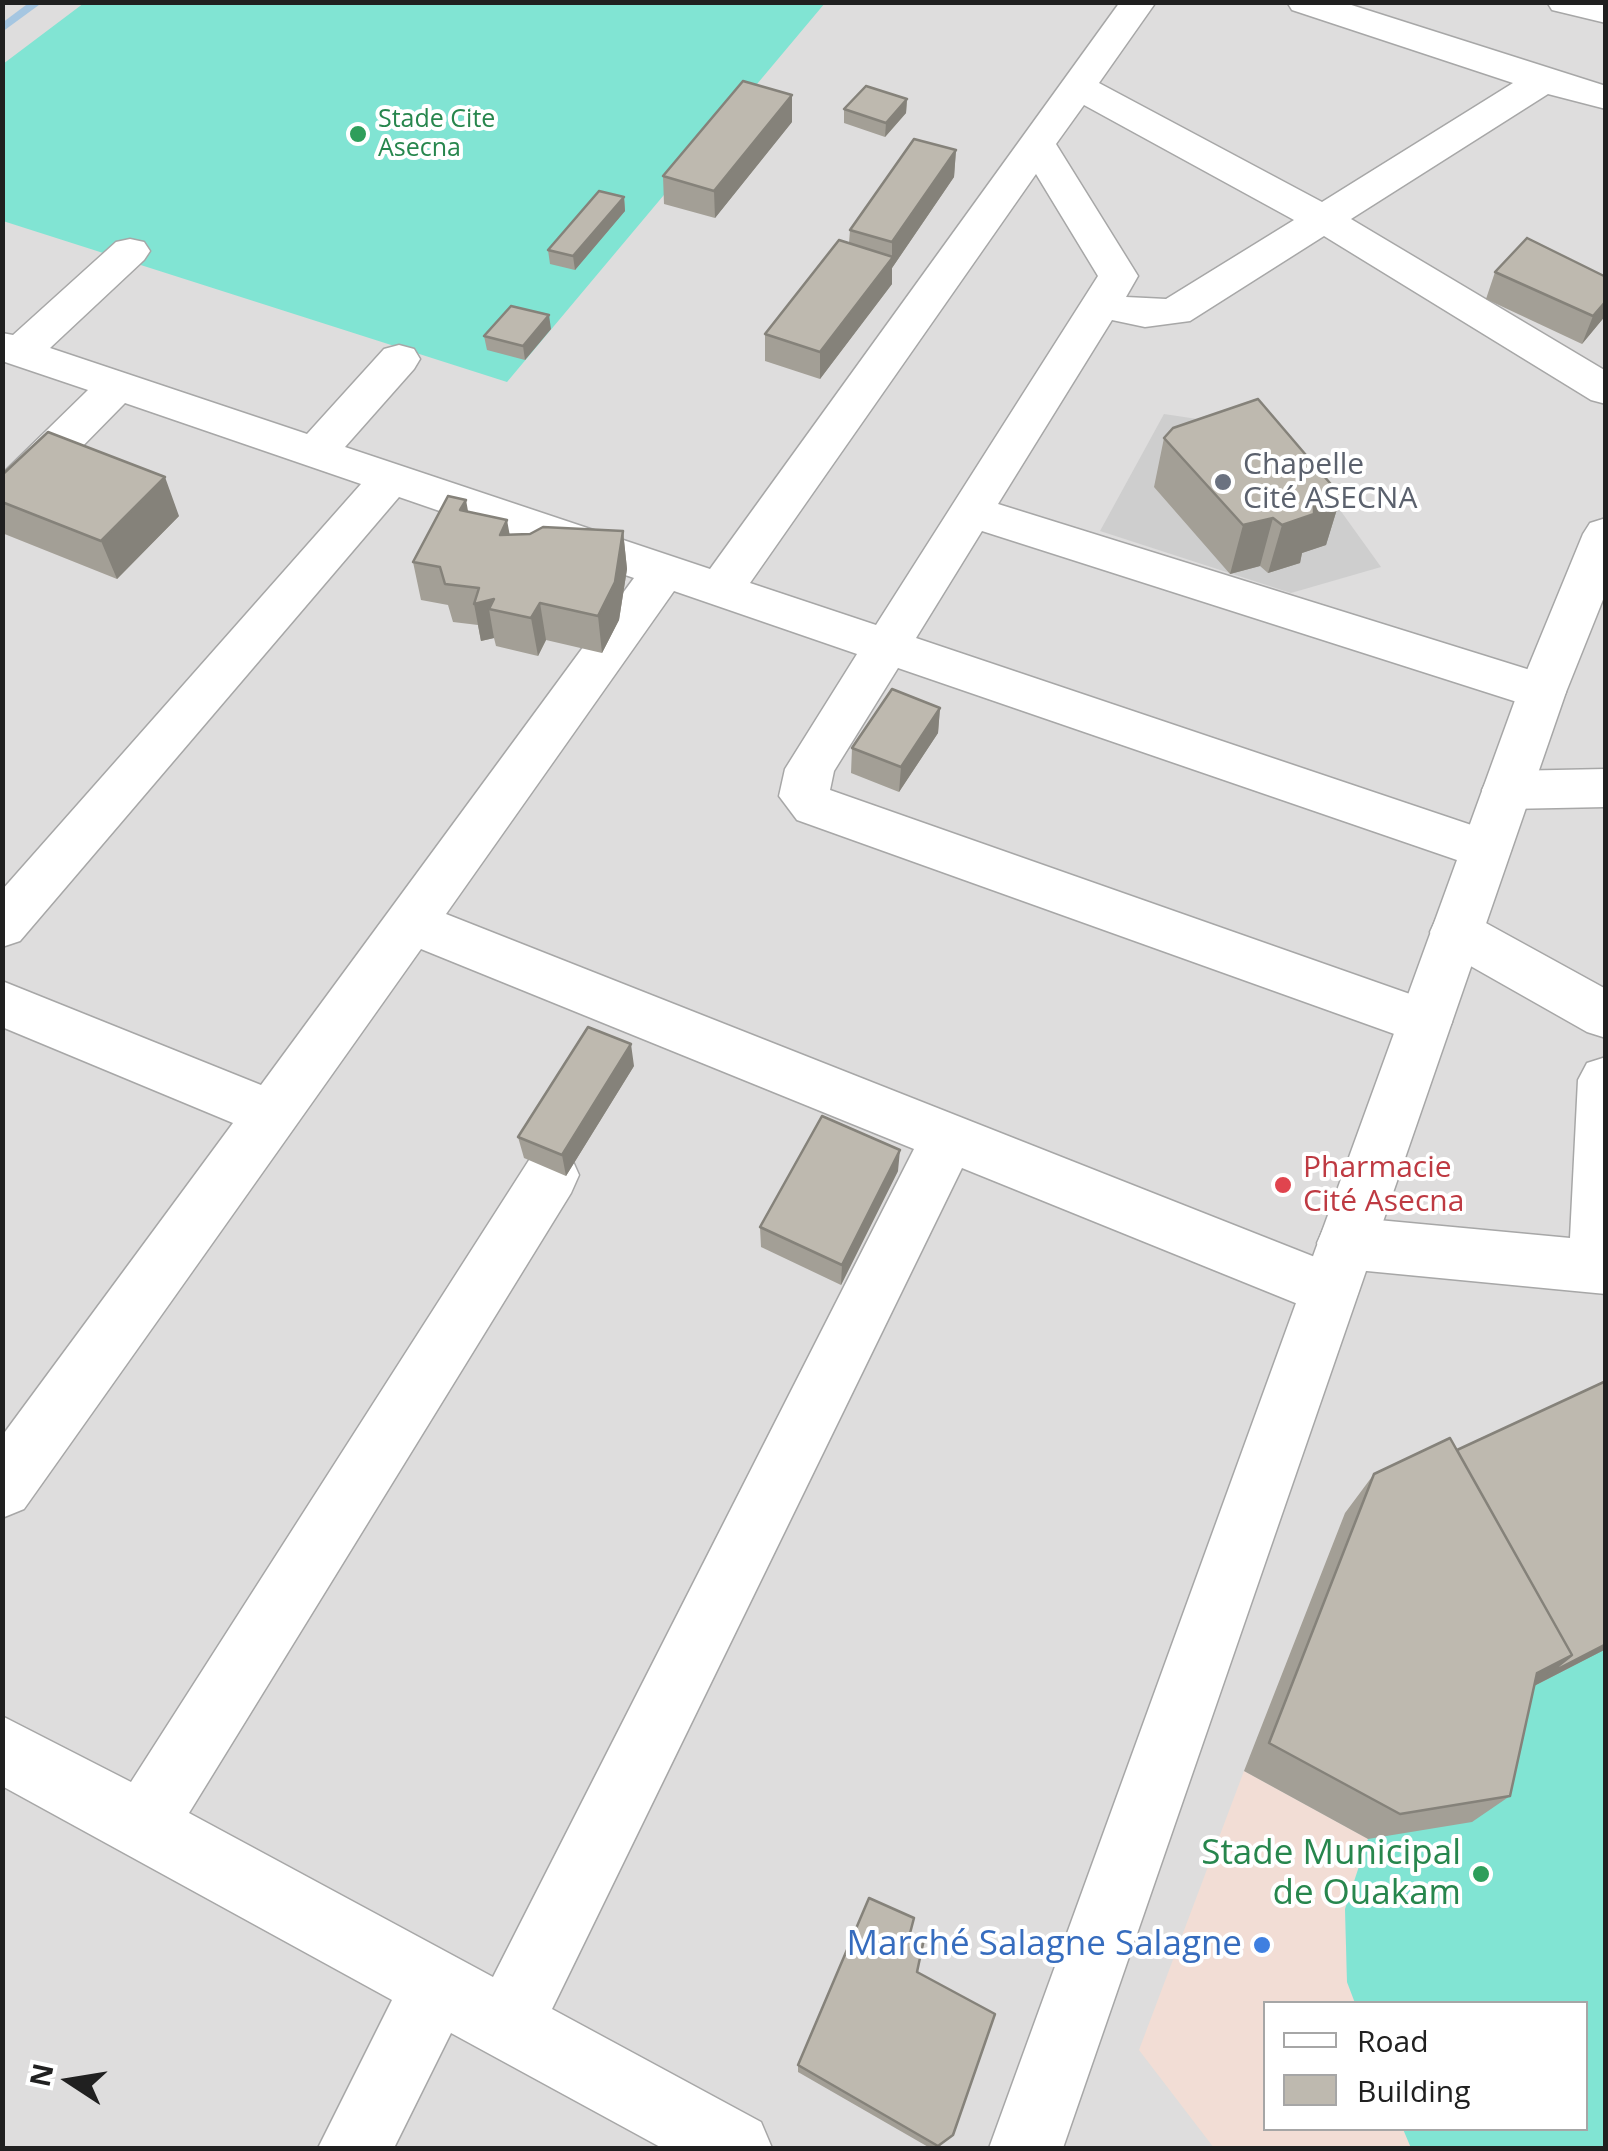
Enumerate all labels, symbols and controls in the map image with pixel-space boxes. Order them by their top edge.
place label: Stade Cite Asecna [378,105,495,164]
marker: Stade Cite Asecna [347,123,369,145]
place label: Chapelle Cité ASECNA [1243,447,1417,518]
marker: Chapelle Cité ASECNA [1212,471,1234,493]
place label: Pharmacie Cité Asecna [1303,1150,1464,1220]
marker: Pharmacie Cité Asecna [1272,1174,1294,1196]
place label: Stade Municipal de Ouakam [1201,1833,1461,1915]
marker: Stade Municipal de Ouakam [1470,1863,1492,1885]
place label: Marché Salagne Salagne [847,1924,1242,1966]
marker: Marché Salagne Salagne [1251,1934,1273,1956]
legend [1263,2001,1588,2131]
text: Road [1357,2020,1429,2061]
north arrow [20,2031,120,2131]
text: N [20,2060,62,2090]
text: Building [1357,2070,1471,2111]

